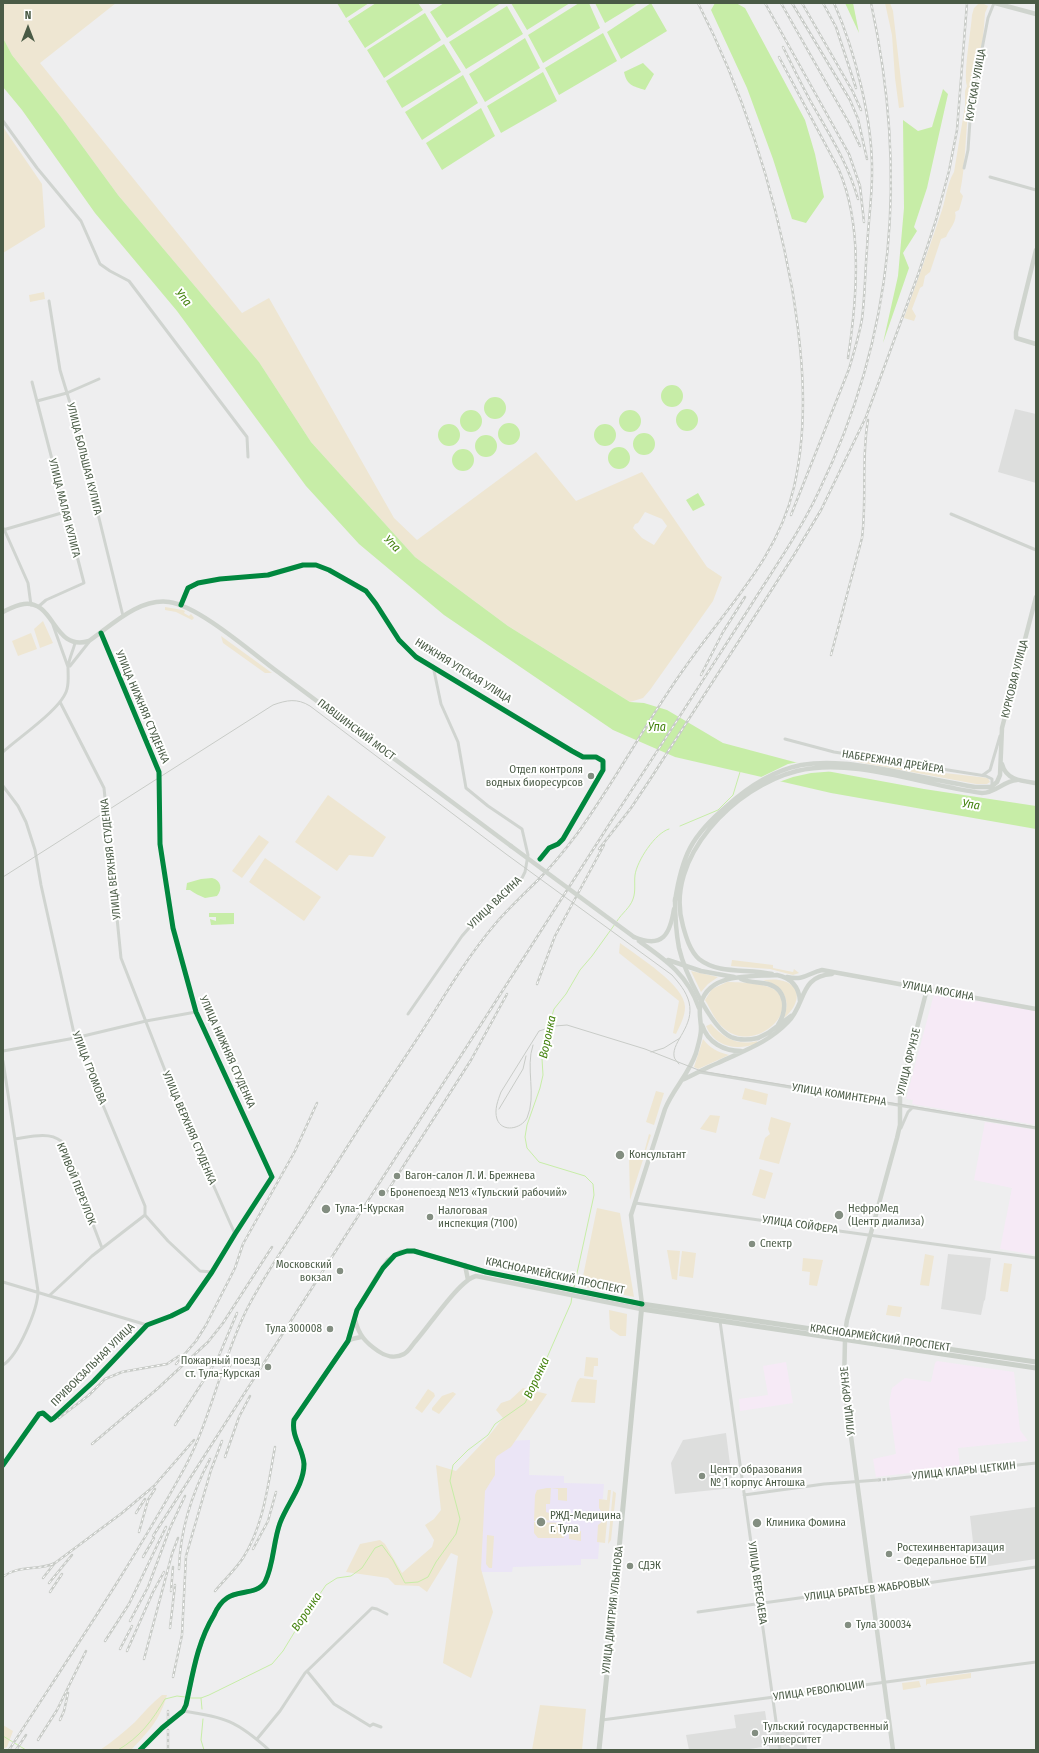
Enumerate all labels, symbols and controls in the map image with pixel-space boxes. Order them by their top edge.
north arrow [8,8,48,48]
text: N [25,9,31,22]
street label: КУРСКАЯ УЛИЦА [963,48,989,122]
water label: Упа [172,286,194,310]
street label: УЛИЦА БОЛЬШАЯ КУЛИГА [64,401,104,517]
street label: УЛИЦА МАЛАЯ КУЛИГА [45,457,83,559]
water label: Упа [381,533,403,555]
street label: НИЖНЯЯ УПСКАЯ УЛИЦА [412,636,514,706]
street label: КУРКОВАЯ УЛИЦА [999,638,1031,720]
street label: УЛИЦА НИЖНЯЯ CТУДЕНКA [112,649,172,765]
street label: ПАВШИНСКИЙ МОСТ [315,697,397,763]
water label: Упа [648,721,666,735]
street label: НАБЕРЕЖНАЯ ДРЕЙЕРА [841,747,945,777]
place label: Отдел контроля водных биоресурсов [486,763,583,789]
marker: Отдел контроля водных биоресурсов [586,771,596,781]
water label: Упа [961,797,981,813]
street label: УЛИЦА ВЕРХНЯЯ СТУДЕНКА [98,798,124,920]
street label: УЛИЦА ВАСИНА [465,874,525,932]
street label: УЛИЦА МОСИНА [901,978,975,1004]
street label: УЛИЦА НИЖНЯЯ CТУДЕНКA [196,994,258,1110]
water label: Воронка [536,1014,560,1060]
street label: УЛИЦА ФРУНЗЕ [894,1027,924,1097]
street label: УЛИЦА ГРОМОВА [69,1030,109,1106]
street label: УЛИЦА ВЕРХНЯЯ CТУДЕНКА [159,1069,219,1187]
street label: УЛИЦА КОМИНТЕРНА [791,1081,887,1109]
street label: КРИВОЙ ПЕРЕУЛОК [53,1141,99,1227]
place label: Консультант [629,1148,686,1162]
marker: Консультант [614,1149,626,1161]
place label: Вагон-салон Л. И. Брежнева [405,1169,535,1183]
marker: Вагон-салон Л. И. Брежнева [392,1171,402,1181]
place label: Бронепоезд №13 «Тульский рабочий» [390,1186,567,1200]
marker: Бронепоезд №13 «Тульский рабочий» [377,1188,387,1198]
place label: Тула-1-Курская [335,1202,404,1216]
place label: НефроМед (Центр диализа) [848,1202,924,1228]
marker: Тула-1-Курская [320,1203,332,1215]
place label: Налоговая инспекция (7100) [438,1204,517,1230]
marker: НефроМед (Центр диализа) [833,1209,845,1221]
marker: Налоговая инспекция (7100) [425,1212,435,1222]
street label: УЛИЦА СОЙФЕРА [761,1213,839,1237]
place label: Спектр [760,1237,792,1251]
marker: Спектр [747,1239,757,1249]
street label: КРАСНОАРМЕЙСКИЙ ПРОСПЕКТ [484,1255,626,1297]
place label: Московский вокзал [276,1258,332,1284]
marker: Московский вокзал [335,1266,345,1276]
street label: ПРИВОКЗАЛЬНАЯ УЛИЦА [49,1321,137,1409]
place label: Тула 300008 [266,1322,322,1336]
street label: КРАСНОАРМЕЙСКИЙ ПРОСПЕКТ [809,1322,951,1354]
marker: Тула 300008 [325,1324,335,1334]
place label: Пожарный поезд ст. Тула-Курская [181,1354,260,1380]
water label: Воронка [521,1355,553,1401]
marker: Пожарный поезд ст. Тула-Курская [263,1362,273,1372]
street label: УЛИЦА ФРУНЗЕ [838,1366,858,1436]
street label: УЛИЦА КЛАРЫ ЦЕТКИН [912,1459,1016,1483]
place label: Центр образования № 1 корпус Антошка [710,1463,805,1489]
marker: Центр образования № 1 корпус Антошка [697,1471,707,1481]
place label: РЖД-Медицина г. Тула [550,1509,621,1535]
marker: РЖД-Медицина г. Тула [535,1516,547,1528]
place label: Клиника Фомина [766,1516,846,1530]
marker: Клиника Фомина [751,1517,763,1529]
street label: УЛИЦА ВЕРЕСАЕВА [745,1541,769,1625]
place label: Ростехинвентаризация - Федеральное БТИ [897,1541,1004,1567]
street label: УЛИЦА ДМИТРИЯ УЛЬЯНОВА [600,1545,626,1675]
marker: Ростехинвентаризация - Федеральное БТИ [884,1549,894,1559]
place label: СДЭК [638,1559,661,1573]
marker: СДЭК [625,1561,635,1571]
street label: УЛИЦА БРАТЬЕВ ЖАБРОВЫХ [804,1576,930,1604]
water label: Воронка [289,1590,325,1634]
place label: Тула 300034 [856,1618,911,1632]
marker: Тула 300034 [843,1620,853,1630]
street label: УЛИЦА РЕВОЛЮЦИИ [772,1678,866,1704]
place label: Тульский государственный университет [763,1720,889,1746]
marker: Тульский государственный университет [750,1728,760,1738]

